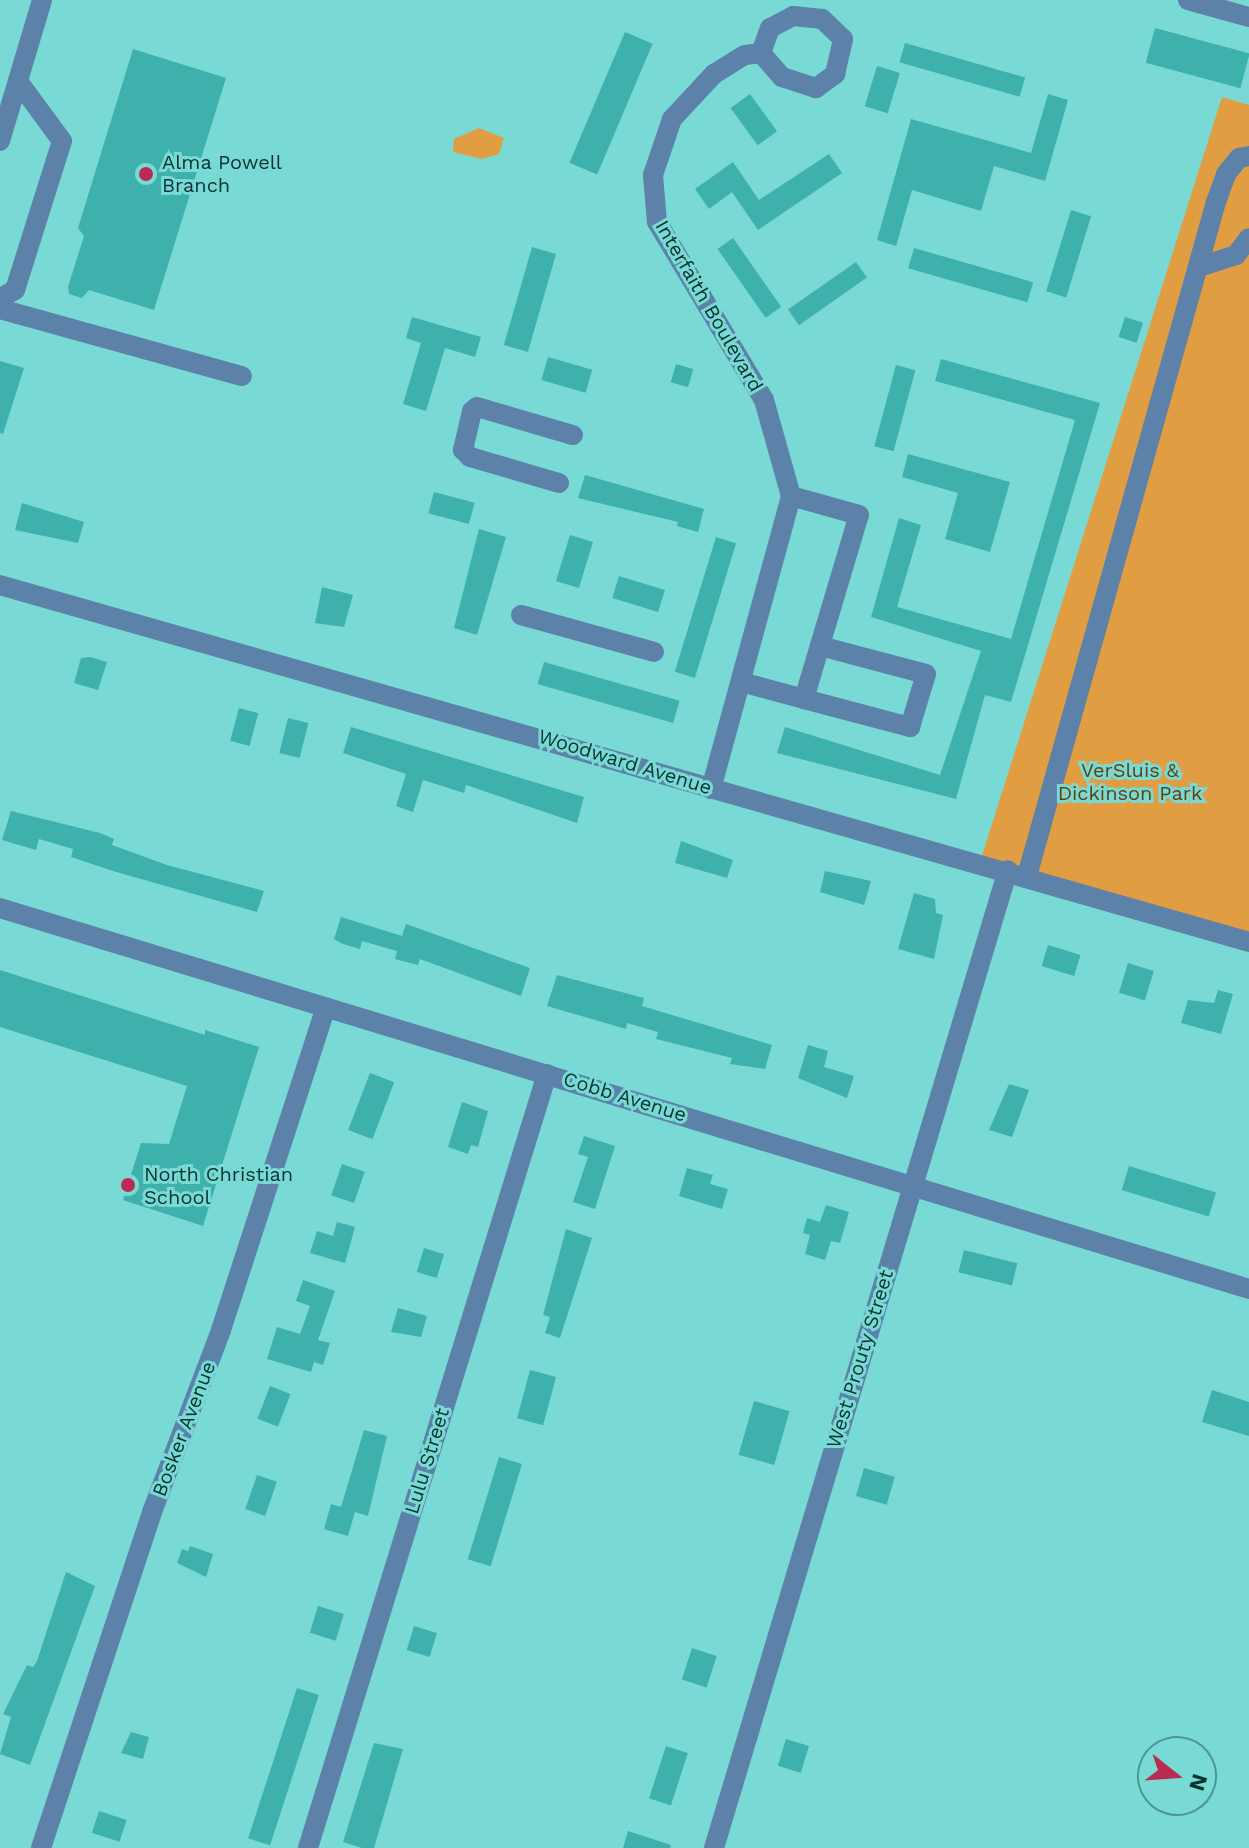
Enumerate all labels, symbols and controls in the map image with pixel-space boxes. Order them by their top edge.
place label: Alma Powell Branch [162,150,282,197]
marker: Alma Powell Branch [137,165,155,183]
street label: Interfaith Boulevard [650,216,768,396]
street label: Woodward Avenue [535,724,715,800]
park label: VerSluis & Dickinson Park [1058,758,1202,805]
street label: Cobb Avenue [560,1067,690,1127]
place label: North Christian School [144,1162,293,1209]
marker: North Christian School [119,1176,137,1194]
street label: West Prouty Street [821,1267,899,1451]
street label: Bosker Avenue [147,1358,221,1500]
street label: Lulu Street [400,1405,454,1517]
north arrow [1137,1736,1217,1816]
text: N [1184,1771,1213,1794]

